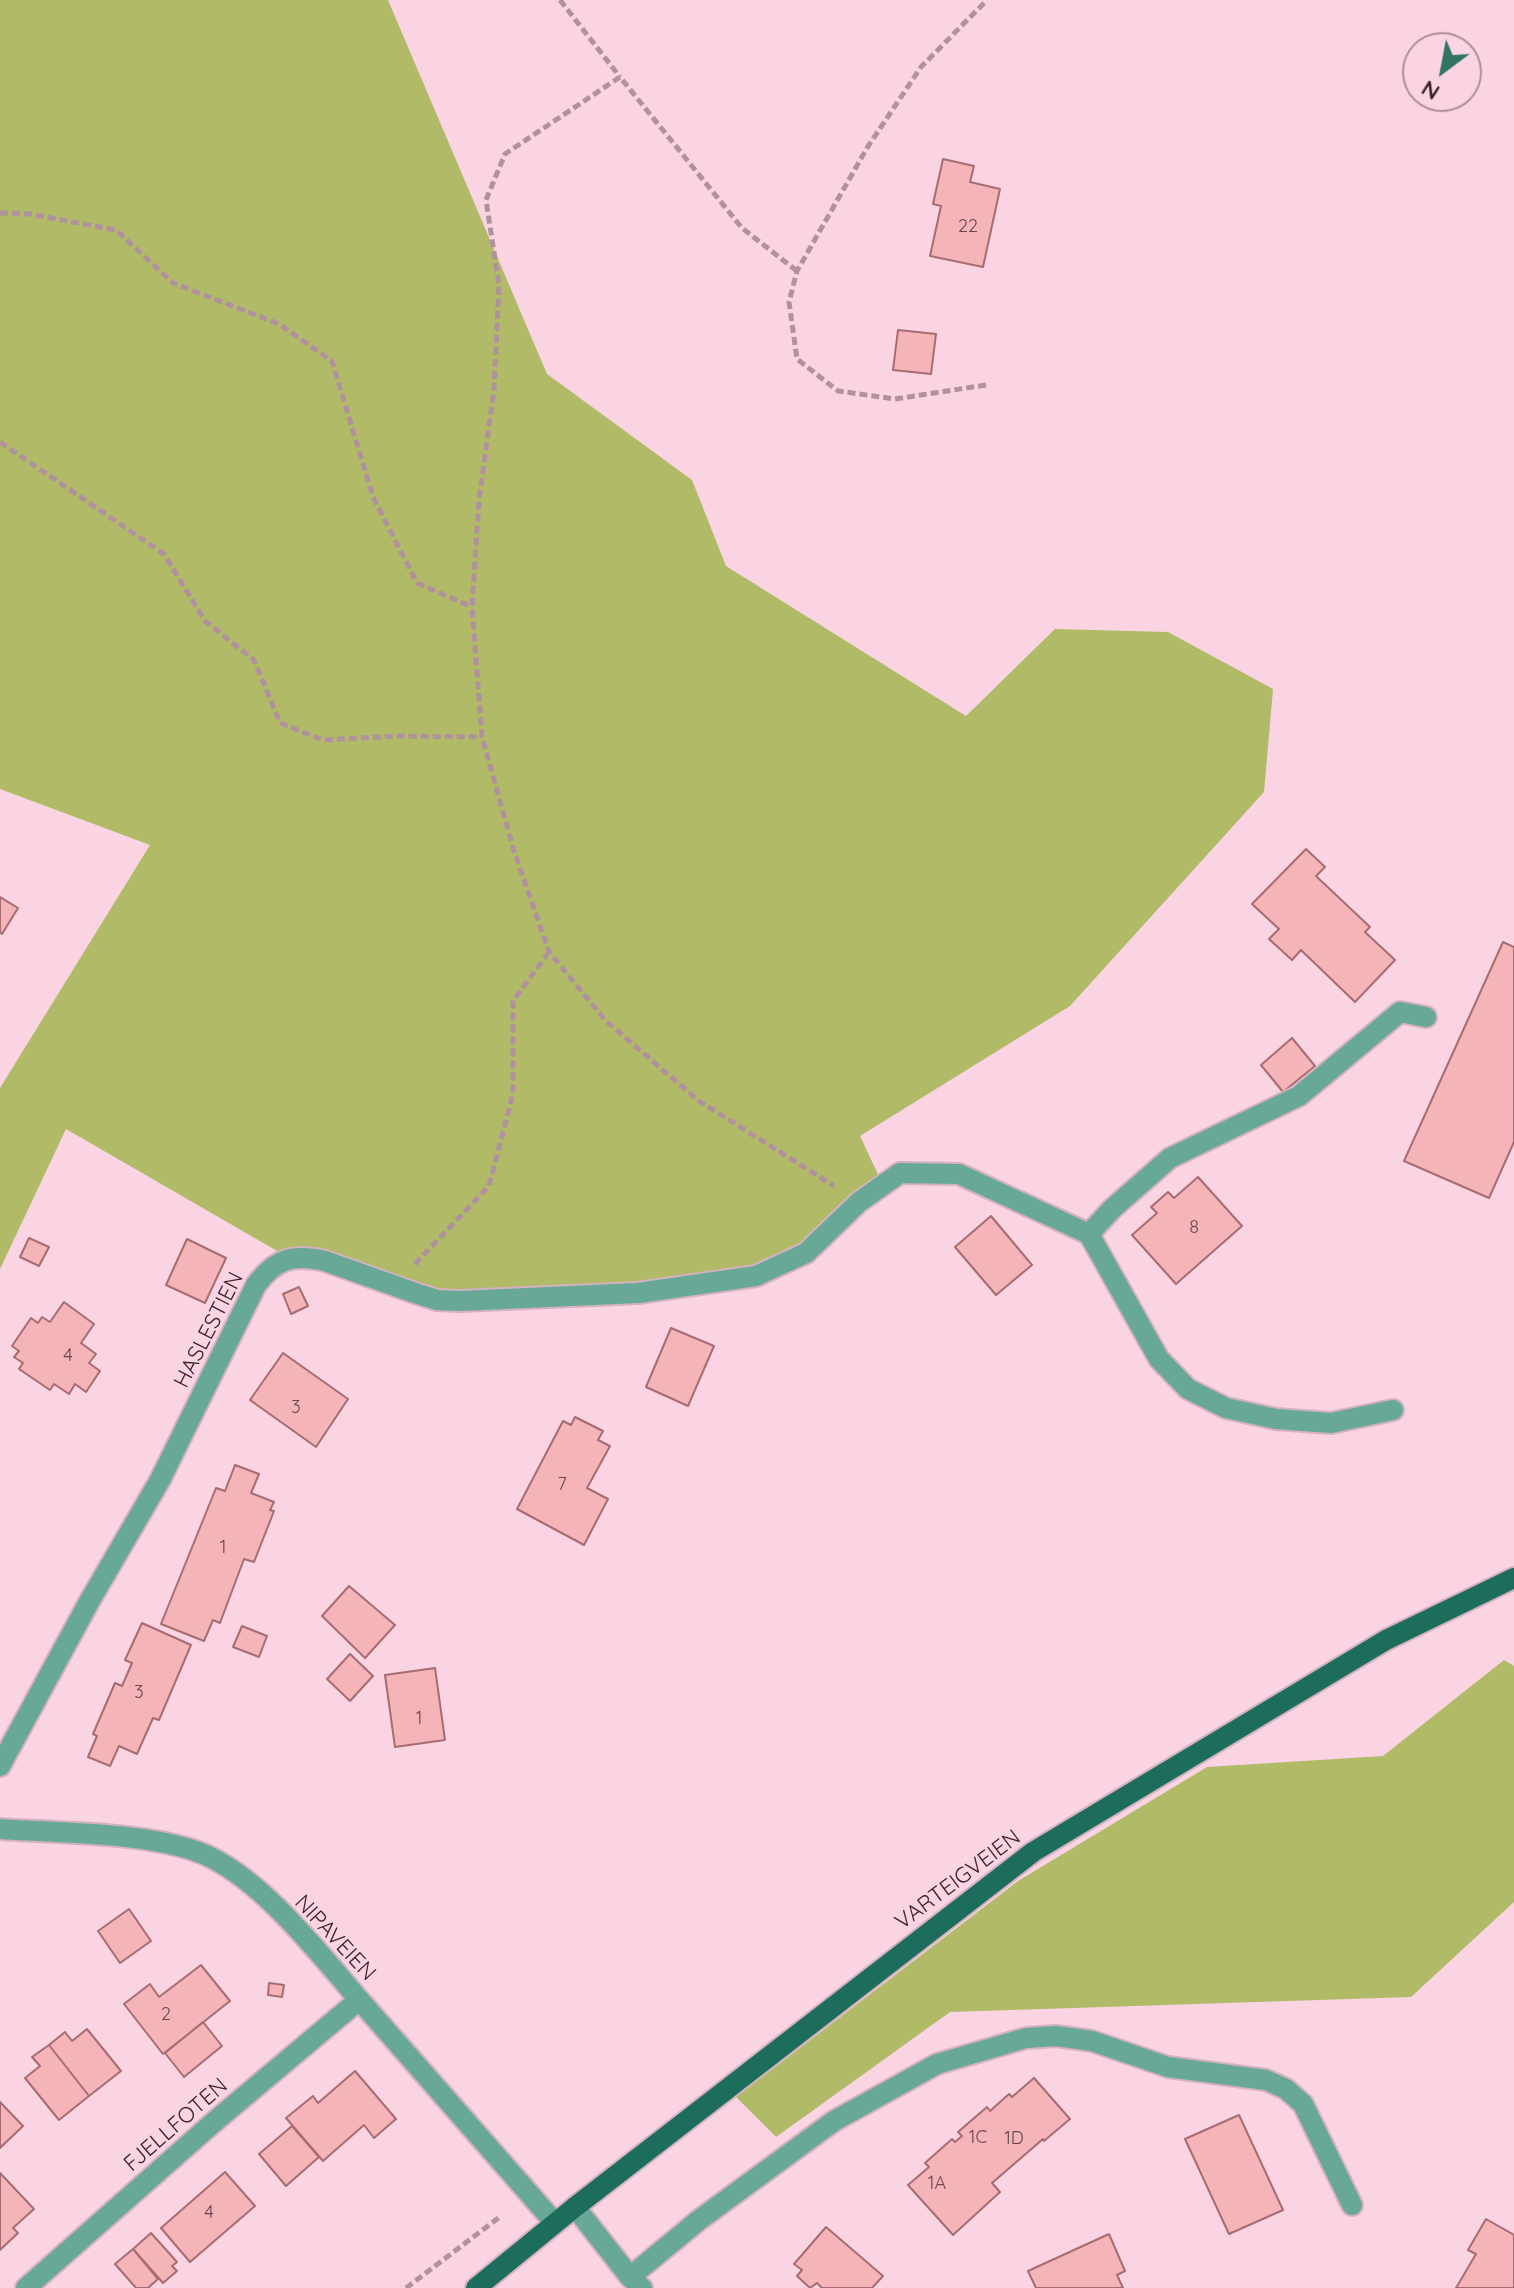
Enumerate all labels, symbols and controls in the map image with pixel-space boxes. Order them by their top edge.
north arrow [1402,32,1482,112]
text: N [1416,75,1445,107]
house number: 22 [958,216,978,238]
house number: 8 [1189,1217,1199,1239]
street label: HASLESTIEN [169,1268,249,1392]
house number: 4 [63,1345,73,1367]
house number: 3 [291,1397,301,1419]
house number: 7 [557,1474,567,1496]
house number: 1 [220,1537,226,1559]
house number: 3 [134,1682,144,1704]
house number: 1 [416,1708,422,1730]
street label: VARTEIGVEIEN [890,1824,1026,1936]
street label: NIPAVEIEN [289,1890,381,1986]
house number: 2 [161,2004,171,2026]
street label: FJELLFOTEN [119,2073,233,2177]
house number: 1C [969,2127,987,2149]
house number: 1D [1004,2128,1024,2150]
house number: 1A [928,2173,946,2195]
house number: 4 [204,2202,214,2224]

